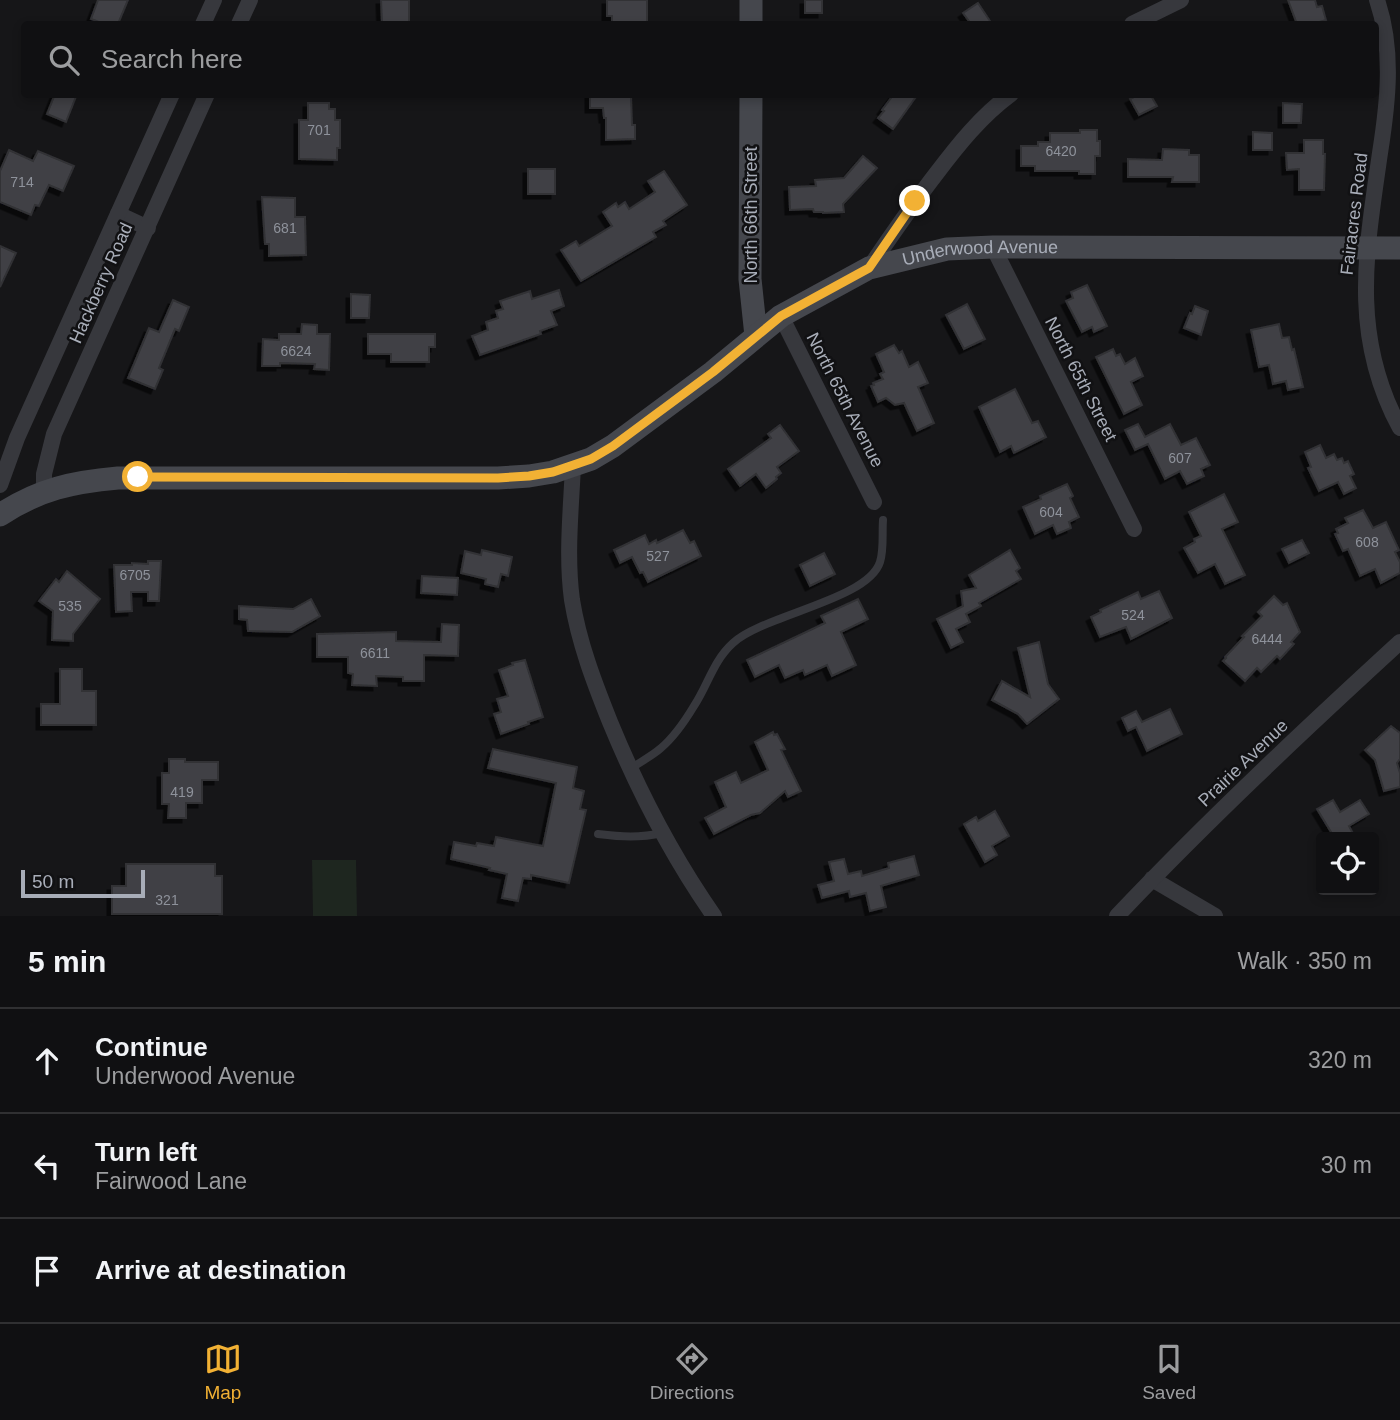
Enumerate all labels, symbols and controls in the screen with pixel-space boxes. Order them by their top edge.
search box [21,21,1379,98]
icon: search [45,41,83,79]
text: Search here [101,44,243,74]
house number: 701 [307,122,331,138]
house number: 6420 [1045,143,1077,159]
street label: North 66th Street [741,146,761,284]
street label: Fairacres Road [1337,152,1371,276]
house number: 714 [10,174,34,190]
route end [899,185,930,216]
street label: Hackberry Road [65,220,137,346]
house number: 681 [273,220,297,236]
street label: Underwood Avenue [900,237,1058,270]
street label: North 65th Street [1041,313,1121,445]
street label: North 65th Avenue [802,329,888,471]
house number: 6624 [280,343,312,359]
house number: 607 [1168,450,1192,466]
route start [122,461,153,492]
house number: 604 [1039,504,1063,520]
house number: 608 [1355,534,1379,550]
house number: 527 [646,548,670,564]
house number: 6705 [119,567,151,583]
house number: 535 [58,598,82,614]
house number: 524 [1121,607,1145,623]
house number: 6444 [1251,631,1283,647]
house number: 6611 [360,645,390,661]
street label: Prairie Avenue [1194,715,1292,811]
house number: 419 [170,784,194,800]
map controls [1316,832,1379,895]
button: locate [1316,832,1379,895]
scale bar [21,867,145,899]
text: 50 m [32,871,74,892]
house number: 321 [155,892,179,908]
text: 5 min [28,945,106,978]
text: Walk · 350 m [1237,948,1372,974]
text: Continue [95,1032,208,1062]
icon: ahead [28,1042,66,1080]
text: 320 m [1308,1047,1372,1073]
text: Underwood Avenue [95,1063,295,1089]
text: Turn left [95,1137,197,1167]
icon: left [28,1147,66,1185]
text: 30 m [1321,1152,1372,1178]
text: Fairwood Lane [95,1168,247,1194]
icon: arrive [28,1252,66,1290]
text: Arrive at destination [95,1255,346,1285]
tab: Map [204,1340,242,1404]
tab: Directions [650,1340,734,1404]
tab: Saved [1142,1340,1196,1404]

